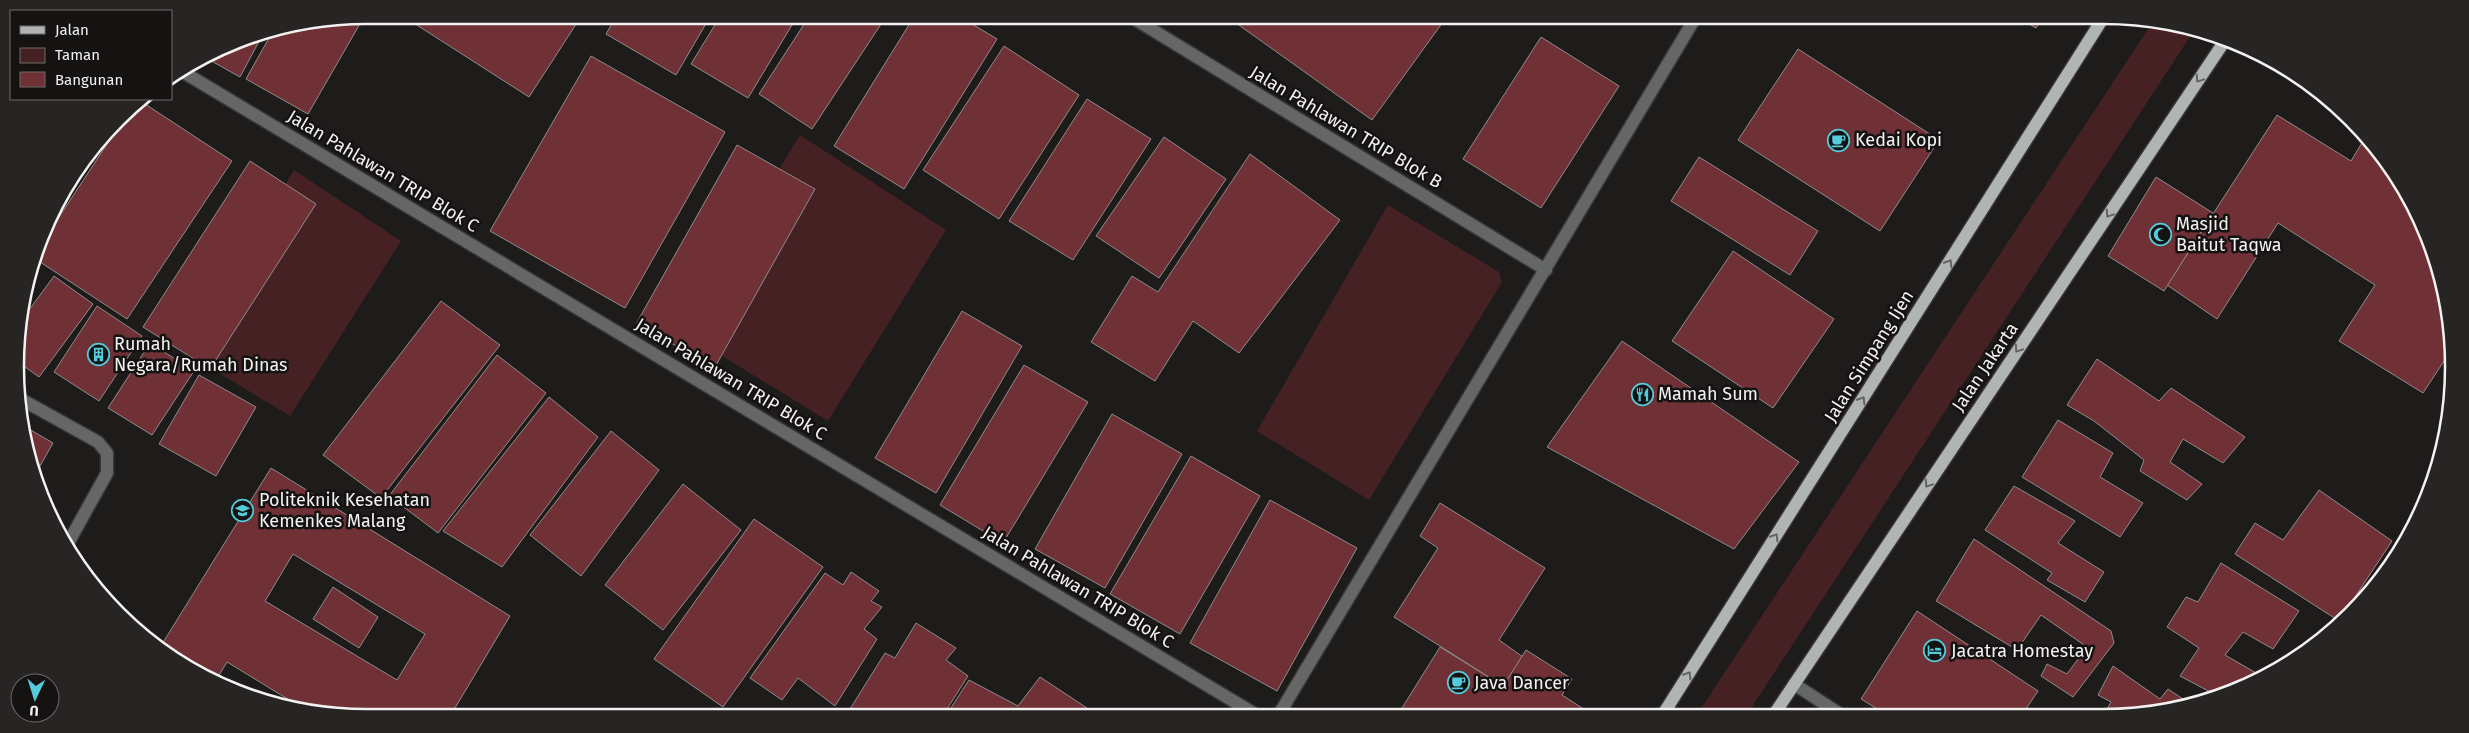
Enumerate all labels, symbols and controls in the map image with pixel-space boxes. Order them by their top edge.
legend [10,10,172,100]
text: Jalan [55,21,89,39]
text: Taman [55,46,100,64]
street label: Jalan Pahlawan TRIP Blok B [1246,61,1446,193]
text: Bangunan [55,71,123,89]
one-way arrow [2196,73,2205,83]
street label: Jalan Pahlawan TRIP Blok C [283,105,483,237]
cafe icon: Kedai Kopi [1827,128,1851,152]
place label: Kedai Kopi [1855,129,1942,151]
one-way arrow [2106,208,2115,218]
place label: Masjid Baitut Taqwa [2176,213,2282,256]
mosque icon: Masjid Baitut Taqwa [2148,222,2172,246]
one-way arrow [1942,259,1952,268]
street label: Jalan Simpang Ijen [1820,286,1918,426]
street label: Jalan Pahlawan TRIP Blok C [631,313,831,445]
street label: Jalan Jakarta [1947,318,2023,416]
place label: Rumah Negara/Rumah Dinas [114,333,288,376]
building icon: Rumah Negara/Rumah Dinas [86,342,110,366]
one-way arrow [2015,344,2025,353]
restaurant icon: Mamah Sum [1630,382,1654,406]
place label: Mamah Sum [1658,383,1758,405]
one-way arrow [1856,397,1865,406]
one-way arrow [1925,479,1934,488]
place label: Politeknik Kesehatan Kemenkes Malang [259,489,430,532]
school or university icon: Politeknik Kesehatan Kemenkes Malang [231,498,255,522]
street label: Jalan Pahlawan TRIP Blok C [978,521,1178,653]
one-way arrow [1769,534,1778,543]
hotel icon: Jacatra Homestay [1923,639,1947,663]
place label: Jacatra Homestay [1951,640,2093,662]
cafe icon: Java Dancer [1446,671,1470,695]
one-way arrow [1682,671,1691,680]
place label: Java Dancer [1474,672,1569,694]
north arrow [10,673,60,723]
text: U [29,702,39,719]

